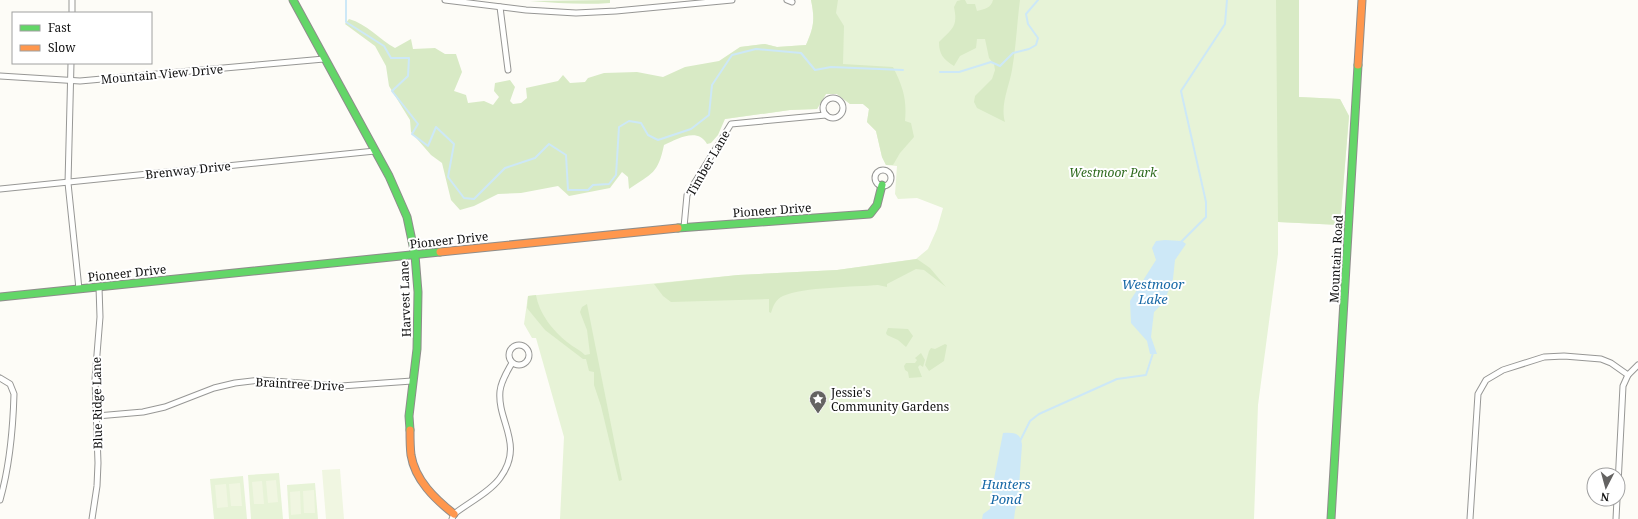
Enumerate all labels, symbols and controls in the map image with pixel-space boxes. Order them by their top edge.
legend [12,12,152,64]
text: Fast [48,19,71,36]
text: Slow [48,39,76,56]
street label: Mountain View Drive [100,60,224,88]
street label: Timber Lane [682,127,734,199]
street label: Brenway Drive [144,157,232,183]
park label: Westmoor Park [1069,164,1158,181]
street label: Pioneer Drive [732,199,812,221]
street label: Mountain Road [1325,214,1347,303]
street label: Pioneer Drive [409,227,489,253]
street label: Pioneer Drive [87,260,167,286]
street label: Harvest Lane [395,261,415,337]
water label: Westmoor Lake [1122,275,1185,308]
street label: Blue Ridge Lane [88,357,106,449]
street label: Braintree Drive [255,373,345,395]
place label: Jessie's Community Gardens [830,384,949,415]
place icon: Jessie's Community Gardens [808,389,828,414]
north arrow [1586,467,1626,507]
water label: Hunters Pond [980,475,1031,508]
text: N [1599,489,1610,505]

